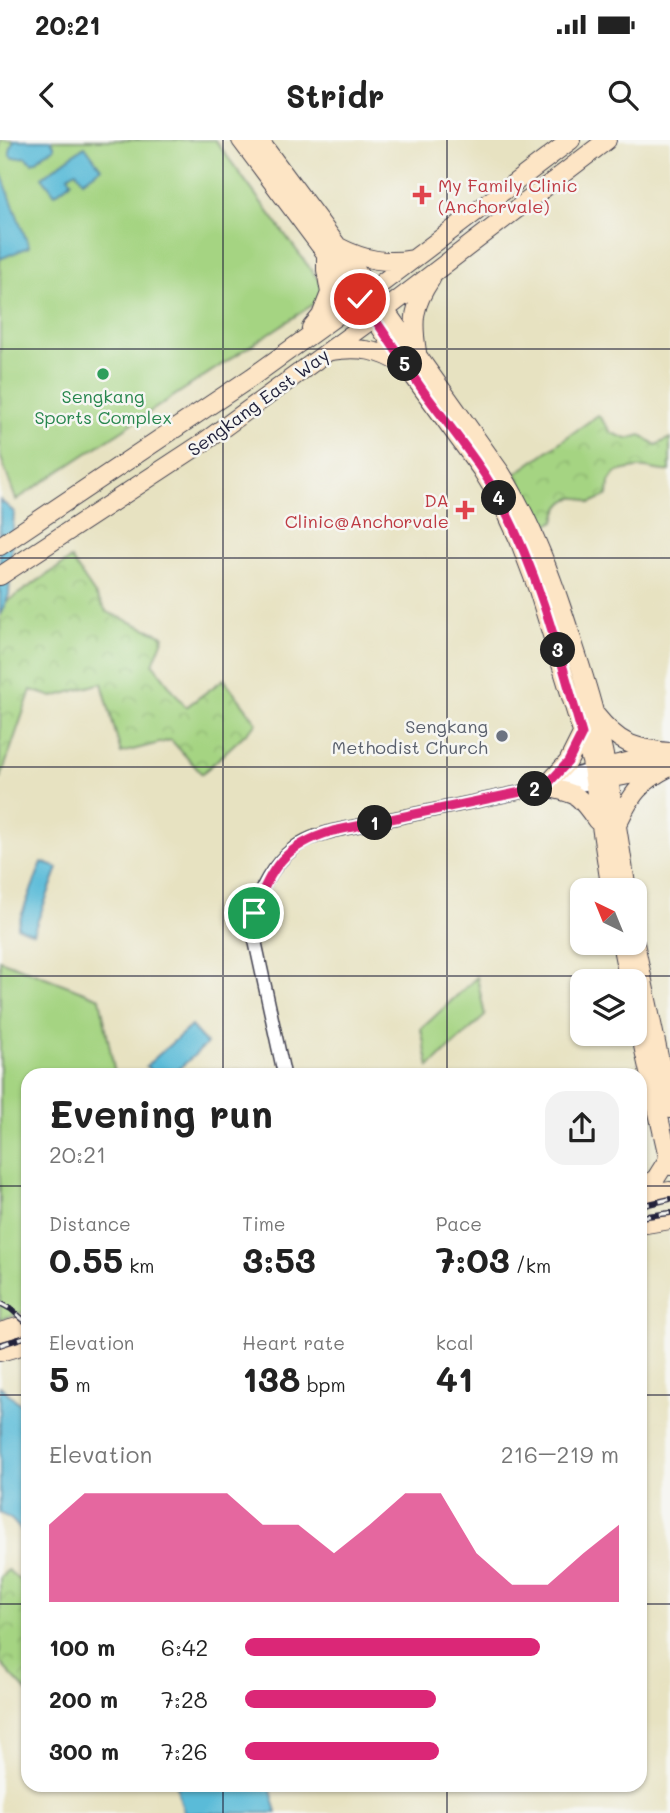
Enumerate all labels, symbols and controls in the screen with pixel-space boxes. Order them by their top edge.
text: 20:21 [35,8,101,42]
text: Stridr [286,74,384,116]
icon: back [28,76,66,114]
icon: search [604,76,642,114]
place label: My Family Clinic (Anchorvale) [438,173,577,218]
marker: My Family Clinic (Anchorvale) [412,185,432,205]
pin [330,269,390,329]
icon: check [341,280,379,318]
street label: Sengkang East Way [183,343,333,461]
pin: 5 [388,346,422,382]
text: 5 [399,351,410,376]
marker: Sengkang Sports Complex [95,366,111,382]
place label: Sengkang Sports Complex [34,384,172,429]
pin: 4 [482,480,516,516]
text: 4 [492,485,505,510]
place label: DA Clinic@Anchorvale [285,488,449,533]
marker: DA Clinic@Anchorvale [455,500,475,520]
pin: 3 [540,632,576,668]
text: 3 [552,637,563,662]
place label: Sengkang Methodist Church [332,714,488,759]
marker: Sengkang Methodist Church [494,728,510,744]
pin: 2 [518,772,552,806]
text: 2 [529,776,540,801]
pin: 1 [358,806,392,840]
text: 1 [370,810,379,835]
north arrow [570,878,648,956]
map controls [570,878,647,1046]
pin [224,883,284,943]
icon: arrive [235,894,273,932]
button: layers [570,969,647,1046]
text: Evening run [49,1088,273,1138]
button: share [545,1091,619,1165]
text: 20:21 [49,1139,106,1169]
text: Distance [49,1211,131,1236]
text: Time [242,1211,286,1236]
text: Pace [436,1211,482,1236]
text: 0.55 [49,1236,123,1282]
text: 3:53 [242,1236,316,1282]
text: 7:03 [436,1236,510,1282]
text: km [123,1253,154,1278]
text: /km [510,1253,551,1278]
text: Elevation [49,1330,134,1355]
text: Heart rate [242,1330,345,1355]
text: kcal [436,1330,474,1355]
text: 5 [49,1355,69,1401]
text: 138 [242,1355,301,1401]
text: 41 [436,1355,473,1401]
text: m [69,1372,91,1397]
text: bpm [301,1372,346,1397]
text: Elevation [49,1439,152,1469]
text: 216–219 m [501,1439,619,1469]
text: 100 m [49,1632,115,1662]
text: 6:42 [161,1632,208,1662]
text: 200 m [49,1684,118,1714]
text: 7:28 [161,1684,208,1714]
text: 300 m [49,1736,119,1766]
text: 7:26 [161,1736,208,1766]

